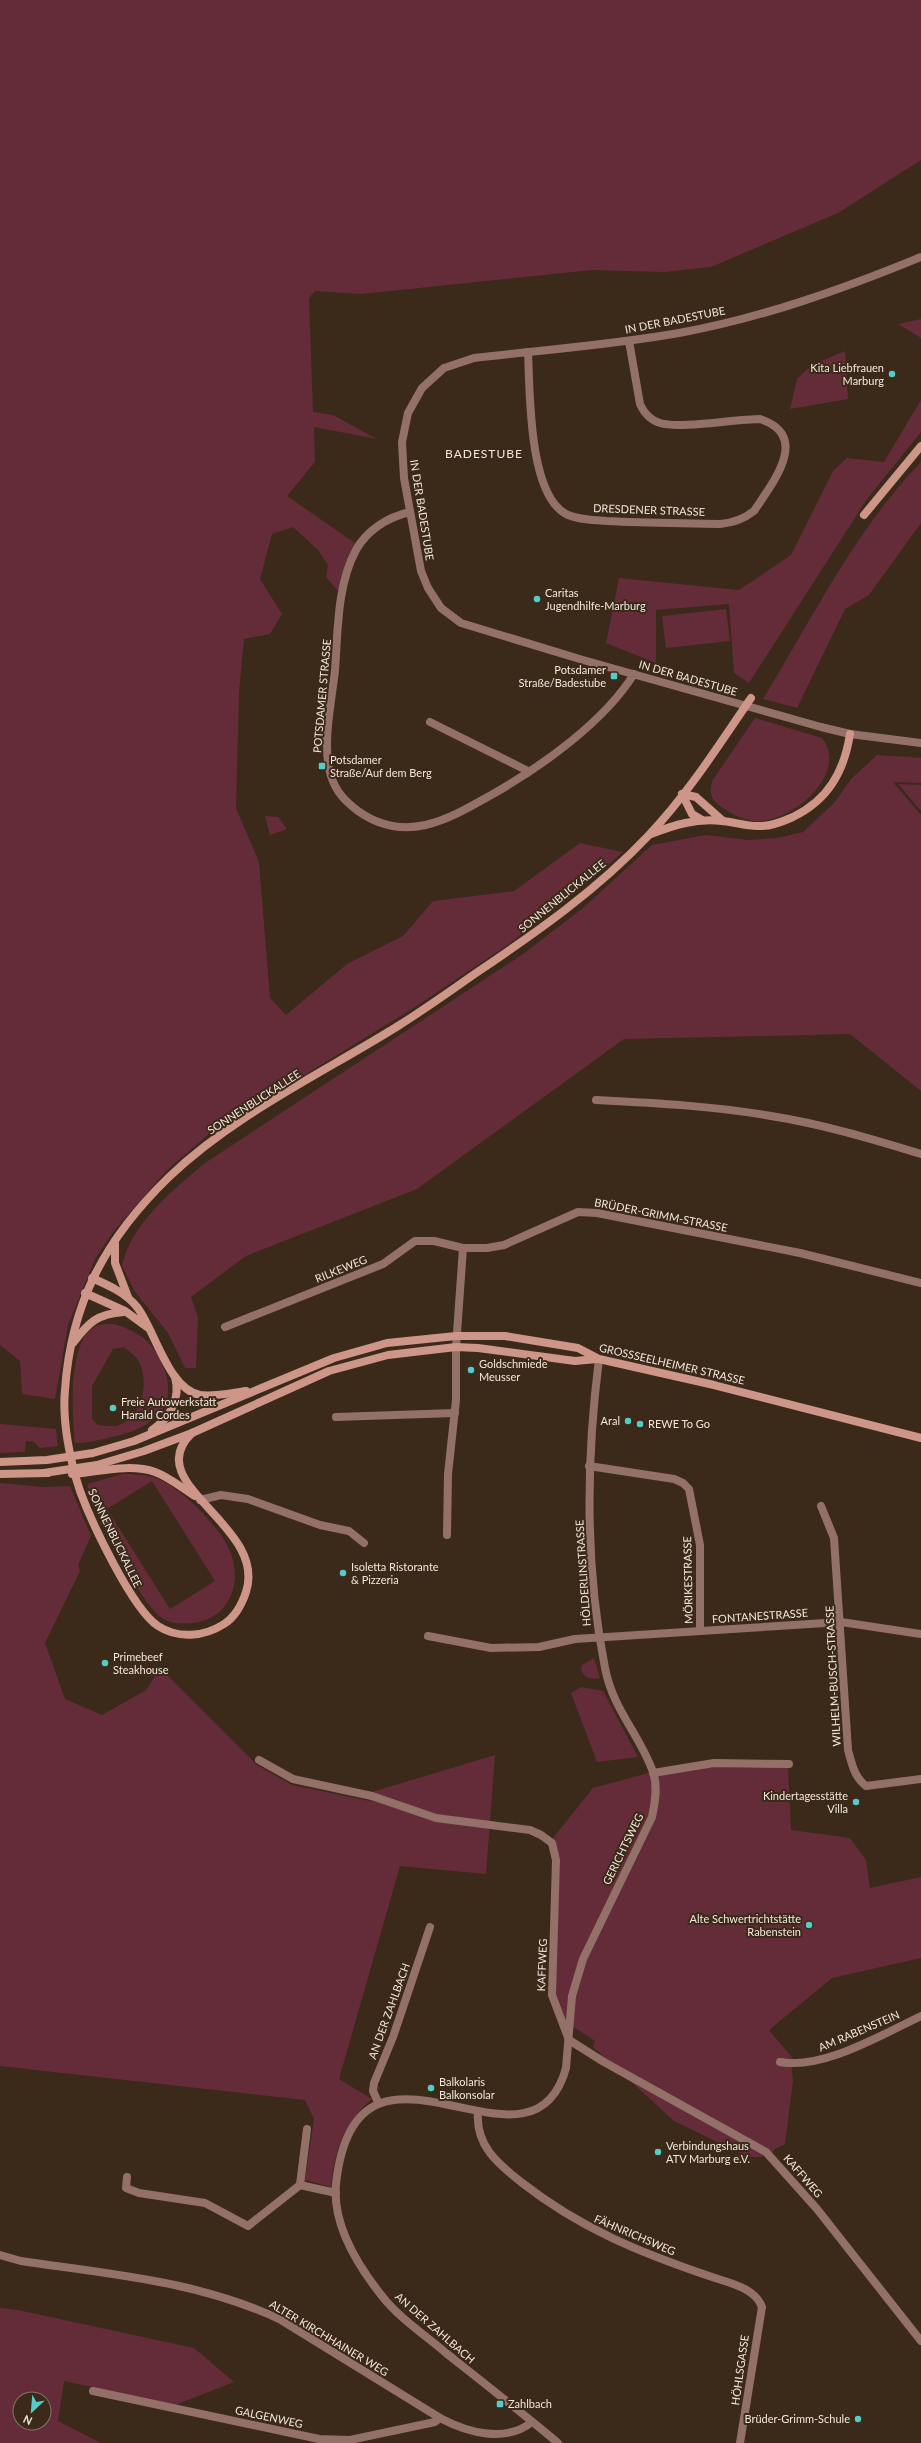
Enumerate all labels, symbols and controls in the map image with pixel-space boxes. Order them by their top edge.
street label: IN DER BADESTUBE [624,303,726,336]
place label: Kita Liebfrauen Marburg [810,361,884,387]
marker: Kita Liebfrauen Marburg [887,369,897,379]
district label: BADESTUBE [445,446,523,461]
street label: IN DER BADESTUBE [408,459,437,561]
street label: DRESDENER STRASSE [593,501,705,518]
place label: Caritas Jugendhilfe-Marburg [545,586,646,612]
marker: Caritas Jugendhilfe-Marburg [532,594,542,604]
street label: POTSDAMER STRASSE [310,638,333,754]
street label: IN DER BADESTUBE [637,657,739,698]
place label: Potsdamer Straße/Badestube [519,663,606,689]
marker: Potsdamer Straße/Badestube [609,671,619,681]
place label: Potsdamer Straße/Auf dem Berg [330,753,432,779]
marker: Potsdamer Straße/Auf dem Berg [317,761,327,771]
street label: SONNENBLICKALLEE [516,856,608,935]
street label: SONNENBLICKALLEE [205,1067,303,1137]
street label: BRÜDER-GRIMM-STRASSE [593,1195,729,1234]
street label: RILKEWEG [313,1252,369,1285]
street label: GROSSSEELHEIMER STRASSE [598,1340,746,1387]
place label: Goldschmiede Meusser [479,1357,548,1383]
marker: Goldschmiede Meusser [466,1365,476,1375]
place label: Freie Autowerkstatt Harald Cordes [121,1395,217,1421]
marker: Freie Autowerkstatt Harald Cordes [108,1403,118,1413]
place label: Aral [601,1414,620,1427]
marker: Aral [623,1416,633,1426]
place label: REWE To Go [648,1417,710,1430]
marker: REWE To Go [635,1419,645,1429]
street label: SONNENBLICKALLEE [86,1486,145,1589]
street label: HÖLDERLINSTRASSE [572,1519,593,1627]
street label: MÖRIKESTRASSE [680,1536,695,1624]
place label: Isoletta Ristorante & Pizzeria [351,1560,439,1586]
marker: Isoletta Ristorante & Pizzeria [338,1568,348,1578]
street label: WILHELM-BUSCH-STRASSE [822,1605,843,1747]
street label: FONTANESTRASSE [711,1606,808,1625]
place label: Primebeef Steakhouse [113,1650,169,1676]
marker: Primebeef Steakhouse [100,1658,110,1668]
place label: Kindertagesstätte Villa [763,1789,848,1815]
marker: Kindertagesstätte Villa [851,1797,861,1807]
street label: GERICHTSWEG [600,1811,646,1887]
place label: Alte Schwertrichtstätte Rabenstein [690,1912,801,1938]
marker: Alte Schwertrichtstätte Rabenstein [804,1920,814,1930]
street label: KAFFWEG [534,1938,549,1992]
street label: AN DER ZAHLBACH [365,1961,412,2061]
street label: AM RABENSTEIN [816,2008,901,2054]
place label: Balkolaris Balkonsolar [439,2075,495,2101]
marker: Balkolaris Balkonsolar [426,2083,436,2093]
place label: Verbindungshaus ATV Marburg e.V. [666,2139,750,2165]
marker: Verbindungshaus ATV Marburg e.V. [653,2147,663,2157]
street label: KAFFWEG [781,2151,826,2200]
street label: FÄHNRICHSWEG [593,2212,678,2258]
street label: AN DER ZAHLBACH [393,2290,478,2366]
street label: ALTER KIRCHHAINER WEG [267,2297,391,2378]
street label: HÖHLSGASSE [728,2334,751,2406]
north arrow [12,2391,52,2431]
place label: Zahlbach [508,2397,552,2410]
marker: Zahlbach [495,2399,505,2409]
street label: GALGENWEG [234,2403,304,2430]
place label: Brüder-Grimm-Schule [744,2412,850,2425]
text: N [21,2413,34,2428]
marker: Brüder-Grimm-Schule [853,2414,863,2424]

